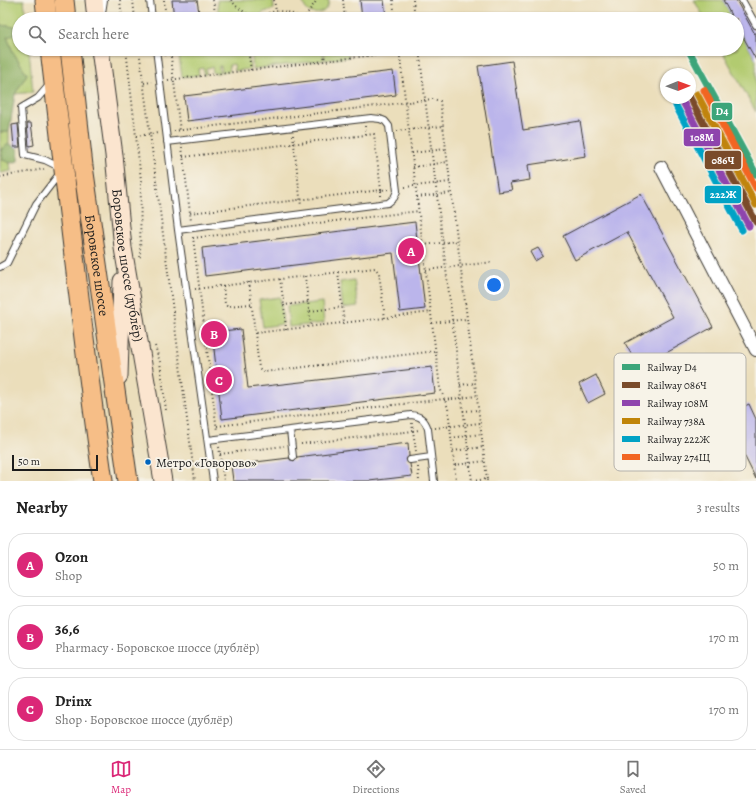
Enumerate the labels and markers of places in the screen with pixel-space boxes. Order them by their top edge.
pin: A [398,236,424,266]
pin: B [201,319,227,349]
pin: C [206,365,232,395]
place label: Метро «Говорово» [156,454,257,471]
marker: Метро «Говорово» [143,457,153,467]

